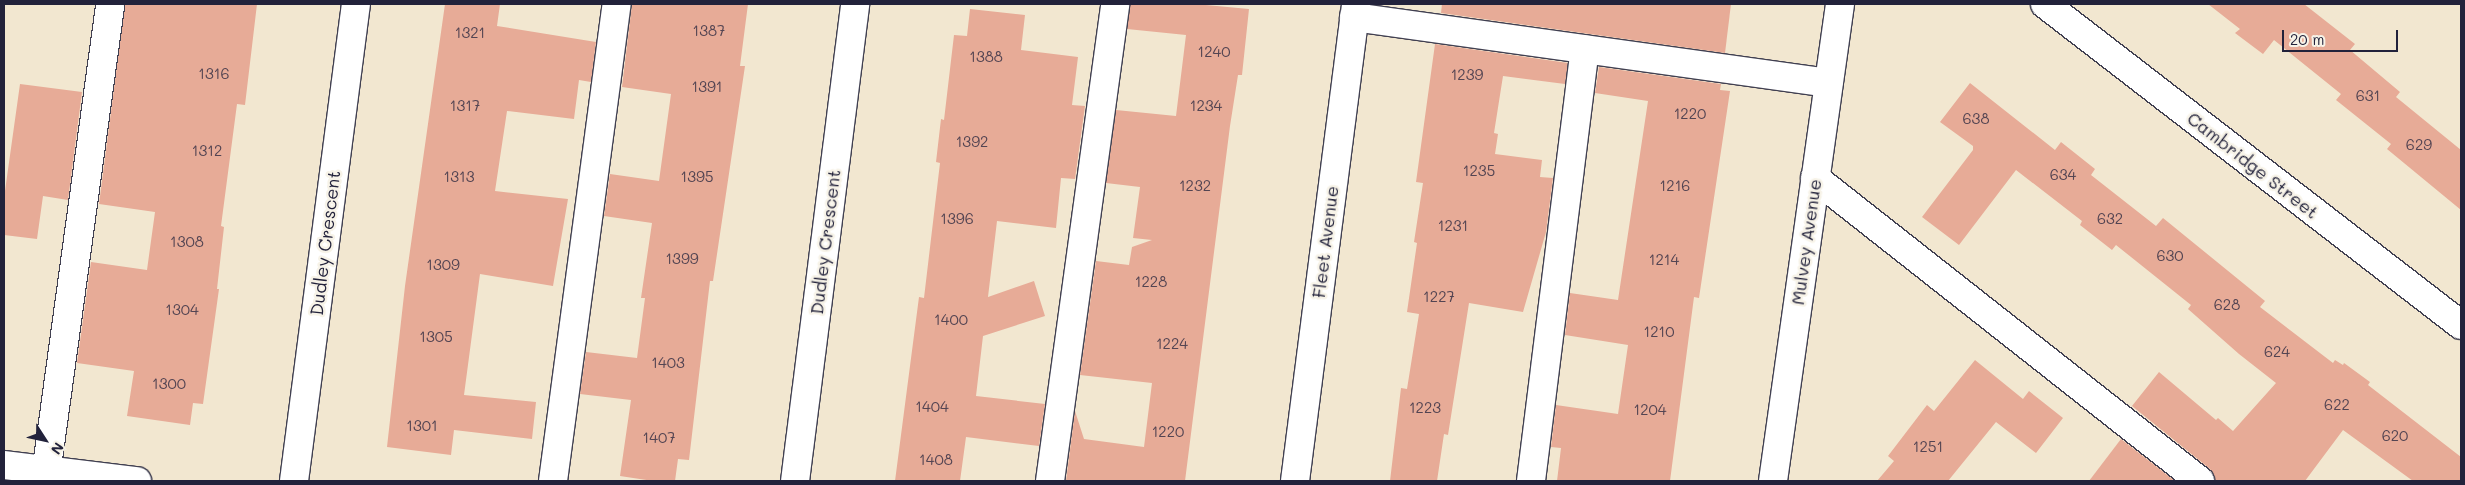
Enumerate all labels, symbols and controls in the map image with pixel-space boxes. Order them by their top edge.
scale bar [2285,20,2401,52]
house number: 1387 [693,22,725,40]
house number: 1321 [455,24,485,42]
text: 20 m [2290,29,2324,49]
house number: 1240 [1197,43,1231,61]
house number: 1388 [969,48,1003,66]
house number: 1316 [198,65,230,83]
house number: 1239 [1451,66,1483,84]
house number: 1391 [691,78,723,96]
house number: 631 [2356,87,2380,105]
house number: 1317 [450,97,480,115]
house number: 1234 [1190,97,1222,115]
house number: 1220 [1674,105,1706,123]
street label: Cambridge Street [2183,107,2323,223]
house number: 638 [1963,110,1989,128]
house number: 1392 [956,133,988,151]
house number: 629 [2406,136,2432,154]
house number: 1312 [192,142,222,160]
house number: 1235 [1463,162,1495,180]
house number: 634 [2050,166,2076,184]
house number: 1313 [444,168,474,186]
house number: 1395 [680,168,714,186]
street label: Dudley Crescent [805,168,845,316]
street label: Dudley Crescent [305,169,345,317]
house number: 1232 [1179,177,1211,195]
house number: 1216 [1660,177,1690,195]
street label: Mulvey Avenue [1786,178,1826,306]
street label: Fleet Avenue [1307,185,1343,299]
house number: 1396 [940,210,974,228]
house number: 632 [2097,210,2123,228]
house number: 1231 [1438,217,1468,235]
house number: 1308 [170,233,204,251]
house number: 630 [2156,247,2184,265]
house number: 1399 [665,250,699,268]
house number: 1214 [1649,251,1679,269]
house number: 1309 [426,256,460,274]
house number: 1228 [1135,273,1167,291]
house number: 1227 [1423,288,1455,306]
house number: 628 [2214,296,2240,314]
house number: 1304 [165,301,199,319]
house number: 1400 [934,311,968,329]
house number: 1210 [1643,323,1675,341]
house number: 1305 [419,328,453,346]
house number: 1224 [1156,335,1188,353]
house number: 624 [2264,343,2290,361]
house number: 1403 [651,354,685,372]
house number: 1300 [152,375,186,393]
house number: 622 [2324,396,2350,414]
house number: 1404 [915,398,949,416]
house number: 1223 [1409,399,1441,417]
house number: 1204 [1633,401,1667,419]
north arrow [20,415,70,465]
house number: 1301 [406,417,438,435]
house number: 1220 [1152,423,1184,441]
house number: 620 [2382,427,2408,445]
house number: 1407 [642,429,676,447]
house number: 1251 [1913,438,1943,456]
text: N [47,439,69,459]
house number: 1408 [919,451,953,469]

